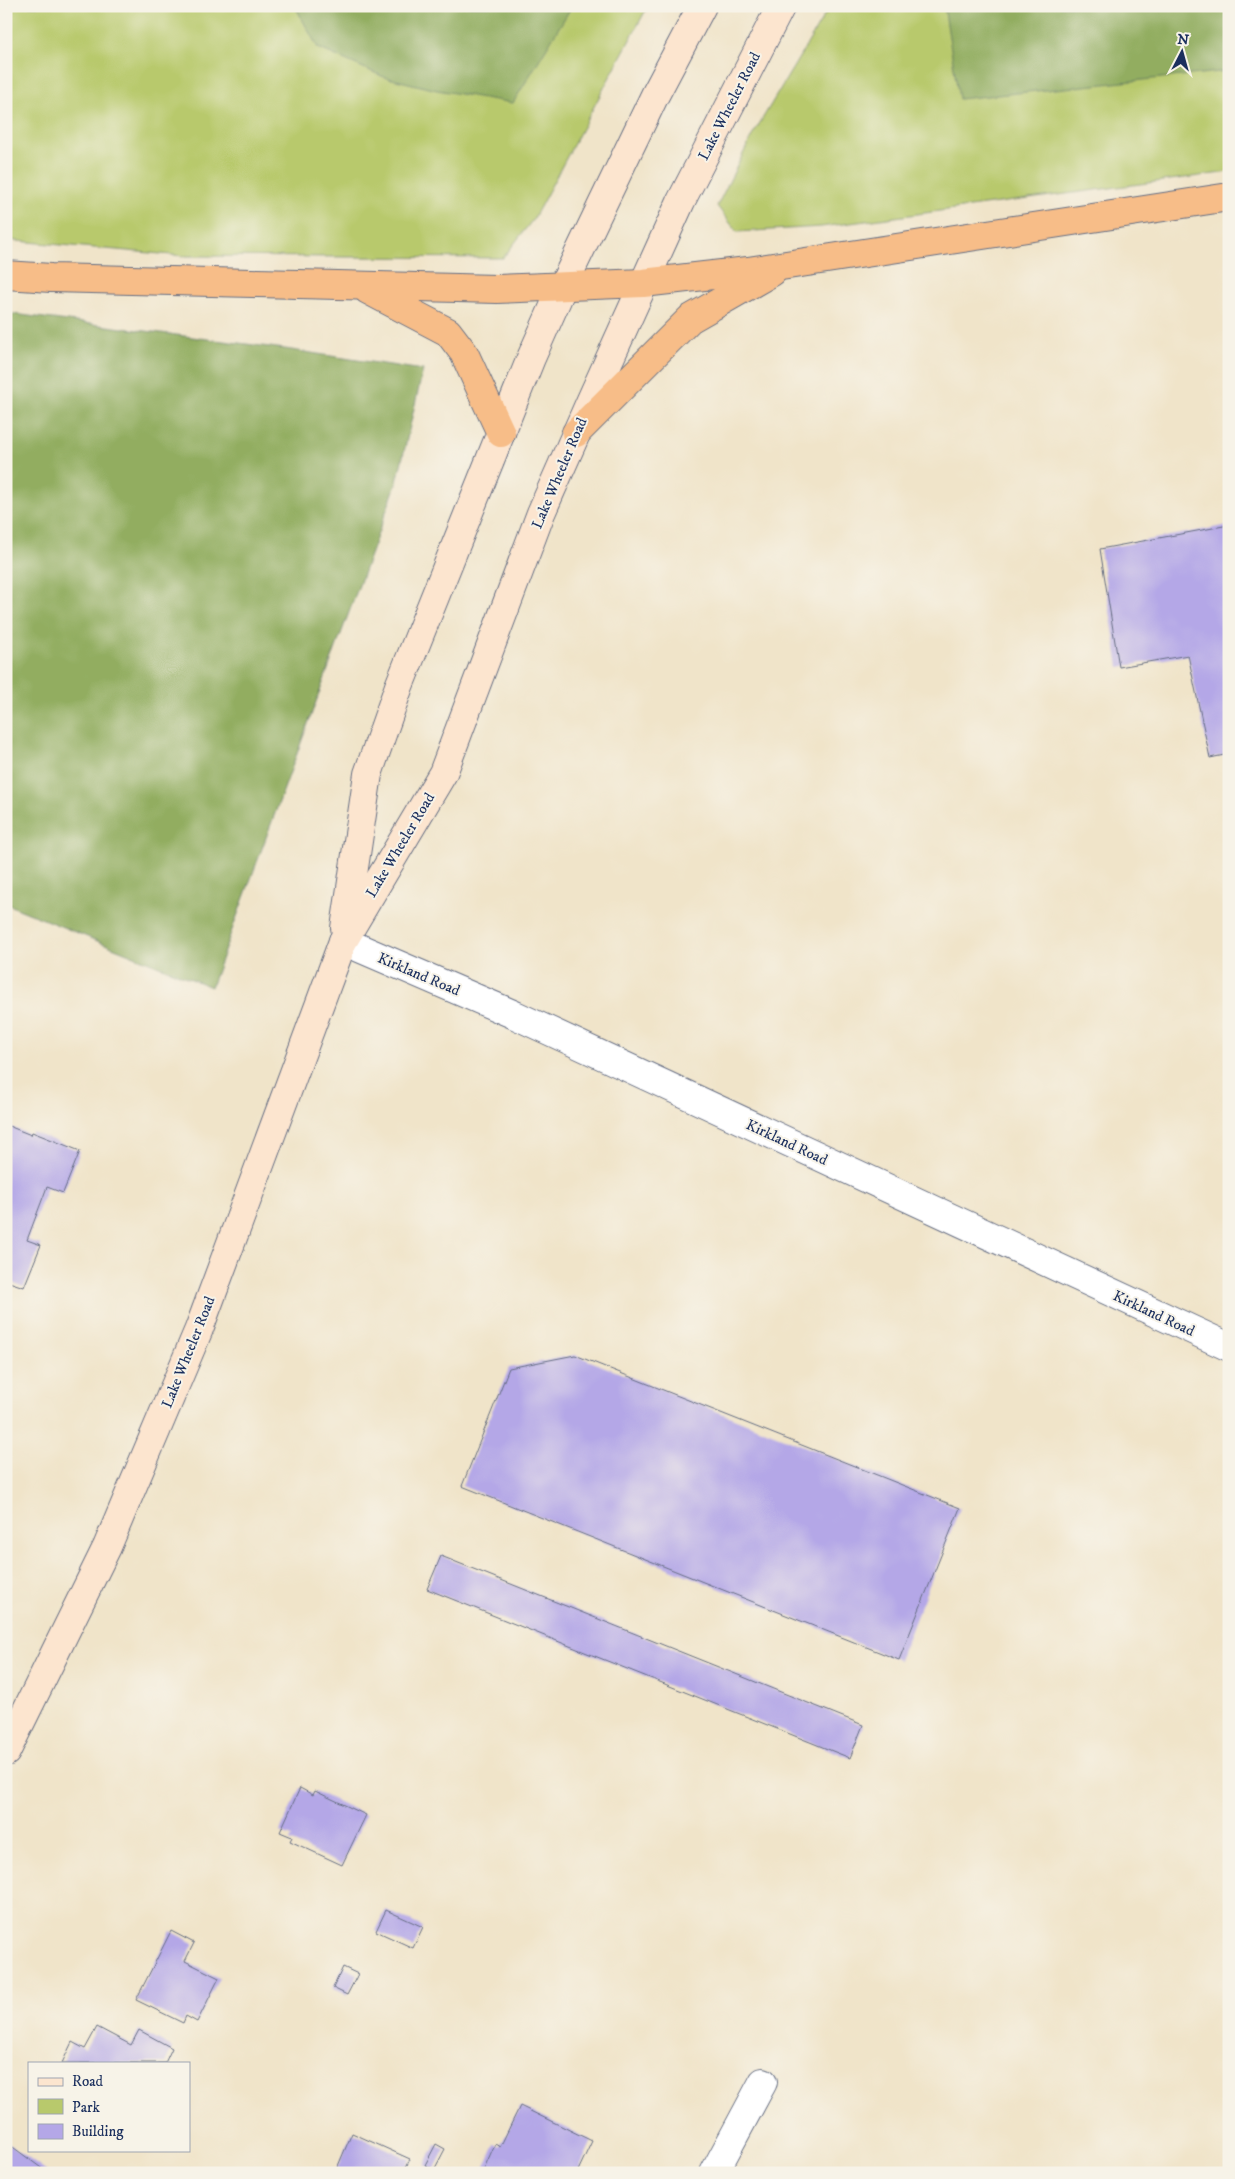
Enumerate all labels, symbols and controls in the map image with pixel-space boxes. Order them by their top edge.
north arrow [1158,28,1208,78]
text: N [1177,31,1190,50]
street label: Lake Wheeler Road [694,49,765,163]
street label: Lake Wheeler Road [527,414,592,532]
street label: Lake Wheeler Road [362,789,439,901]
street label: Kirkland Road [375,949,463,1001]
street label: Kirkland Road [743,1115,831,1170]
street label: Kirkland Road [1110,1286,1198,1341]
street label: Lake Wheeler Road [157,1293,220,1411]
legend [28,2062,190,2152]
text: Road [72,2072,104,2091]
text: Park [72,2098,101,2117]
text: Building [72,2122,124,2141]

